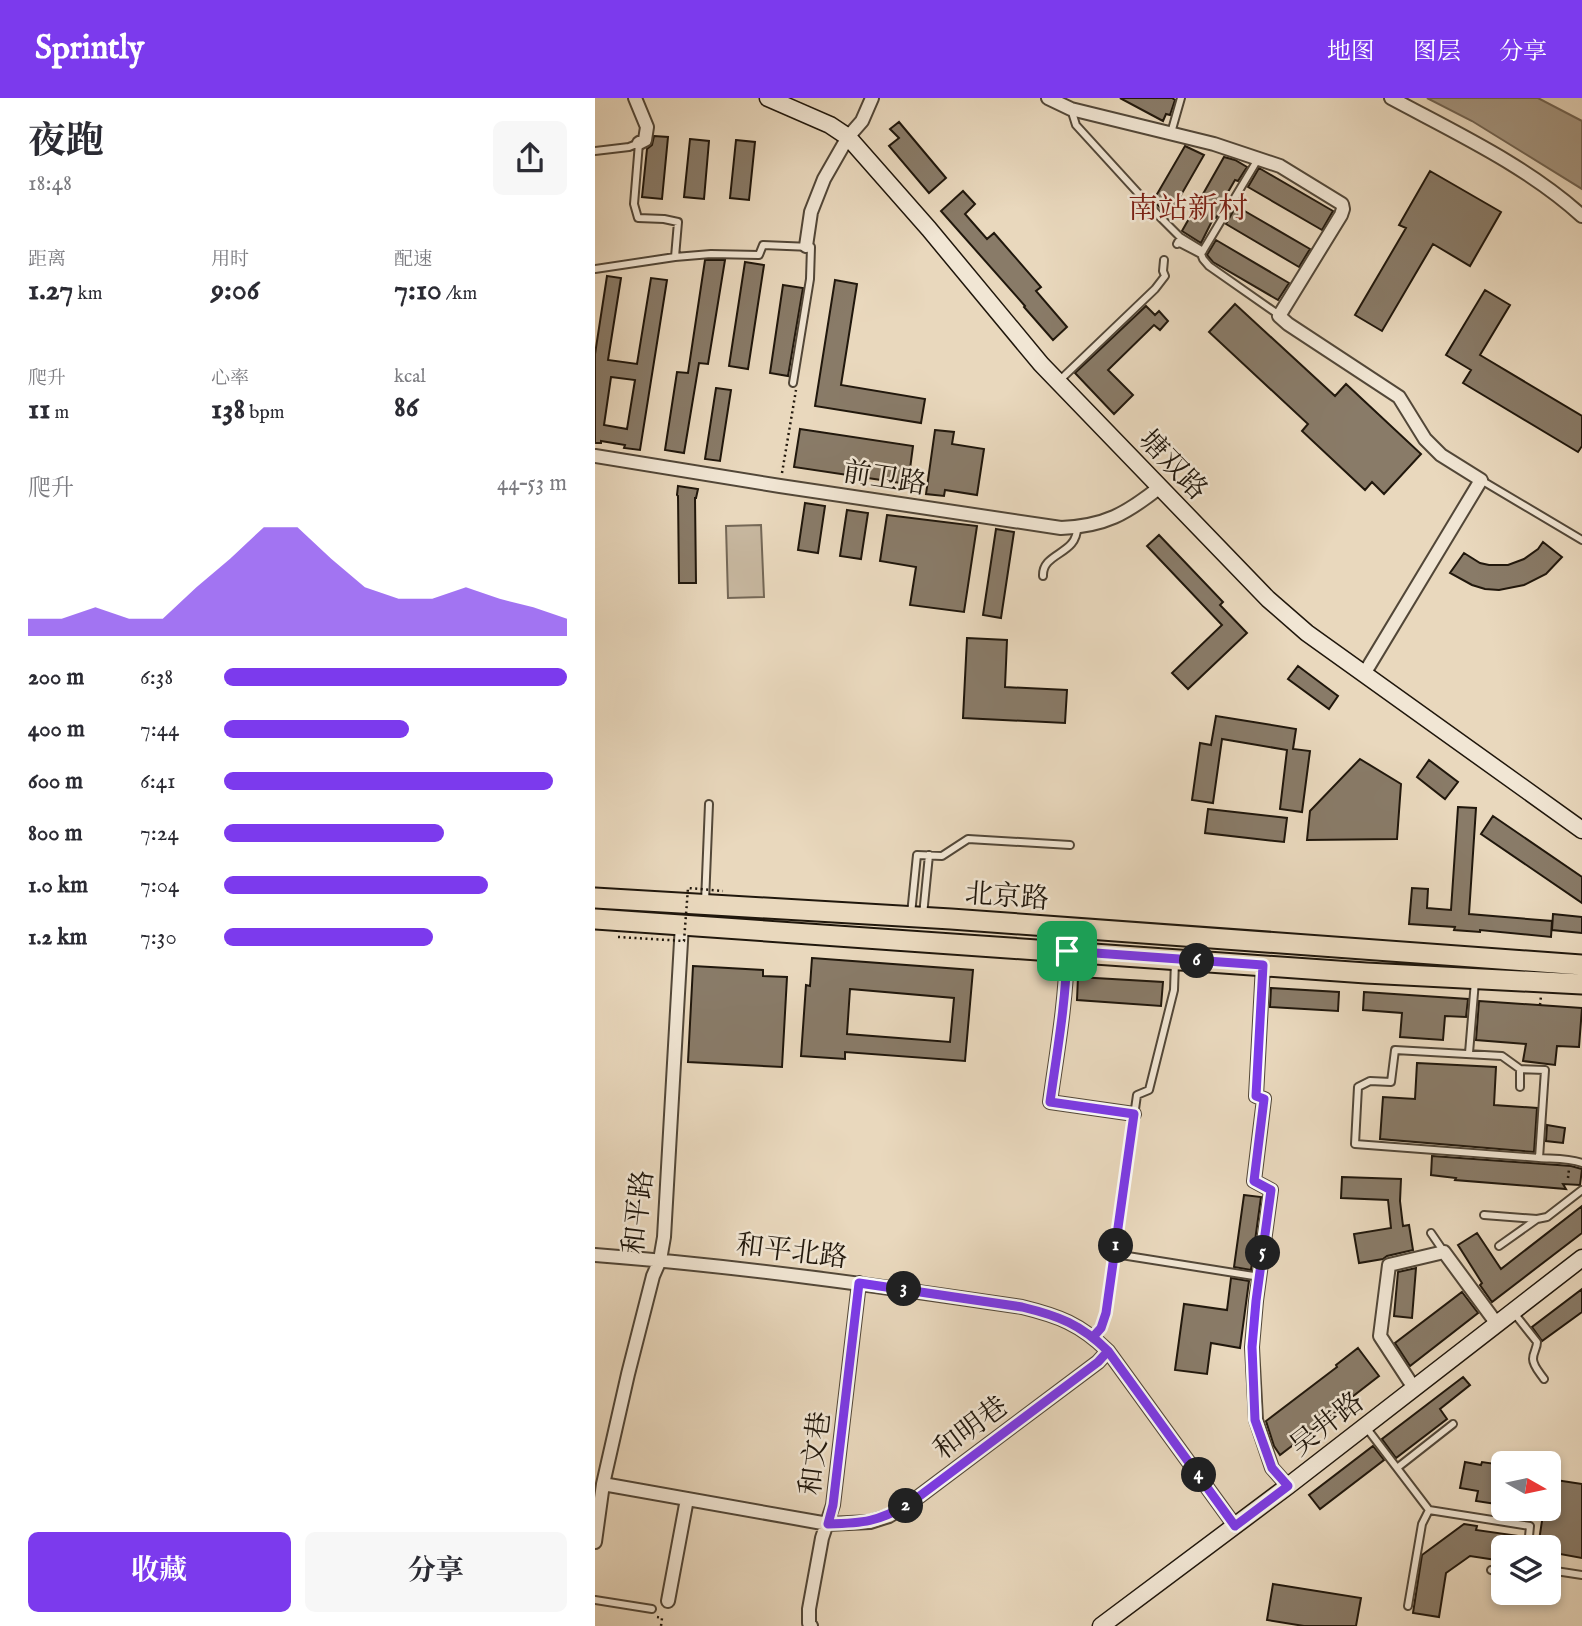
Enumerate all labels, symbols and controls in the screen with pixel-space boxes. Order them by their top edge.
text: Sprintly [35,28,144,70]
text: 地图 [1327,37,1375,68]
text: 图层 [1413,37,1461,68]
text: 分享 [1499,37,1547,68]
text: 夜跑 [28,119,104,167]
button: share [493,121,567,195]
text: 18:48 [28,169,72,198]
district label: 南站新村 [1128,191,1248,229]
text: 距离 [28,248,66,272]
text: 用时 [211,248,249,272]
text: 配速 [394,248,432,272]
text: 1.27 [28,272,73,310]
text: 9:06 [211,272,259,310]
text: 7:10 [394,272,442,310]
text: km [73,282,102,306]
text: /km [442,282,477,306]
text: kcal [394,365,426,389]
text: 爬升 [28,367,66,391]
text: 心率 [211,367,249,391]
text: 86 [394,389,418,427]
text: 11 [28,391,50,429]
text: 138 [211,391,245,429]
text: m [50,401,69,425]
text: bpm [245,401,284,425]
street label: 塘双路 [1130,423,1214,508]
street label: 前卫路 [840,456,929,503]
text: 44–53 m [497,469,567,498]
text: 爬升 [28,474,74,503]
text: 200 m [28,663,84,692]
text: 6:38 [140,663,173,692]
text: 400 m [28,715,85,744]
text: 7:44 [140,715,179,744]
text: 600 m [28,767,83,796]
text: 6:41 [140,767,176,796]
text: 800 m [28,819,82,848]
text: 7:24 [140,819,179,848]
text: 1.0 km [28,871,88,900]
text: 7:04 [140,871,179,900]
street label: 北京路 [964,877,1050,918]
pin [1037,921,1097,981]
text: 1.2 km [28,923,87,952]
text: 7:30 [140,923,177,952]
icon: arrive [1048,932,1086,970]
pin: 6 [1179,944,1215,978]
text: 6 [1192,948,1201,972]
street label: 和平路 [617,1168,662,1256]
street label: 和平北路 [734,1228,849,1277]
pin: 1 [1099,1228,1133,1264]
text: 1 [1112,1233,1119,1257]
pin: 5 [1245,1236,1281,1270]
text: 5 [1259,1240,1266,1264]
pin: 3 [887,1272,921,1306]
text: 3 [900,1276,907,1300]
street label: 吴井路 [1284,1385,1371,1465]
street label: 和明巷 [927,1390,1016,1468]
street label: 和文巷 [794,1409,839,1497]
north arrow [1491,1451,1561,1521]
map controls [1491,1451,1561,1605]
pin: 4 [1181,1458,1217,1492]
text: 4 [1194,1462,1203,1486]
pin: 2 [889,1488,923,1524]
text: 2 [901,1493,910,1517]
button: 收藏 [28,1532,291,1612]
button: 分享 [305,1532,567,1612]
button: layers [1491,1535,1561,1605]

